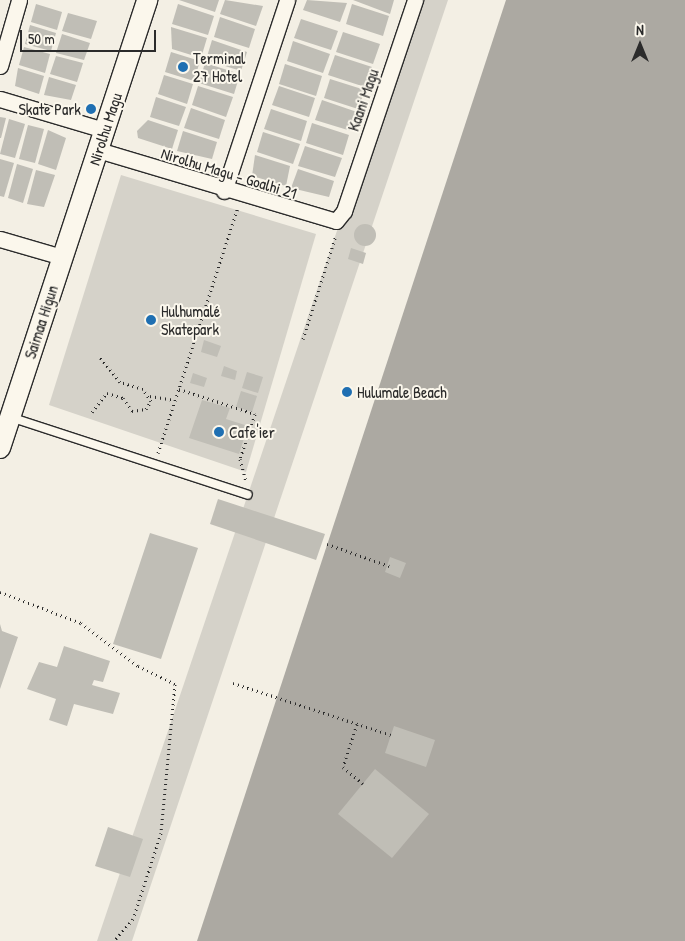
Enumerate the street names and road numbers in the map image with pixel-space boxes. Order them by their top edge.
street label: Kaani Magu [343,66,383,134]
street label: Nirolhu Magu [84,90,126,168]
street label: Nirolhu Magu - Goalhi 21 [159,143,299,203]
street label: Saimaa Higun [20,283,62,361]

